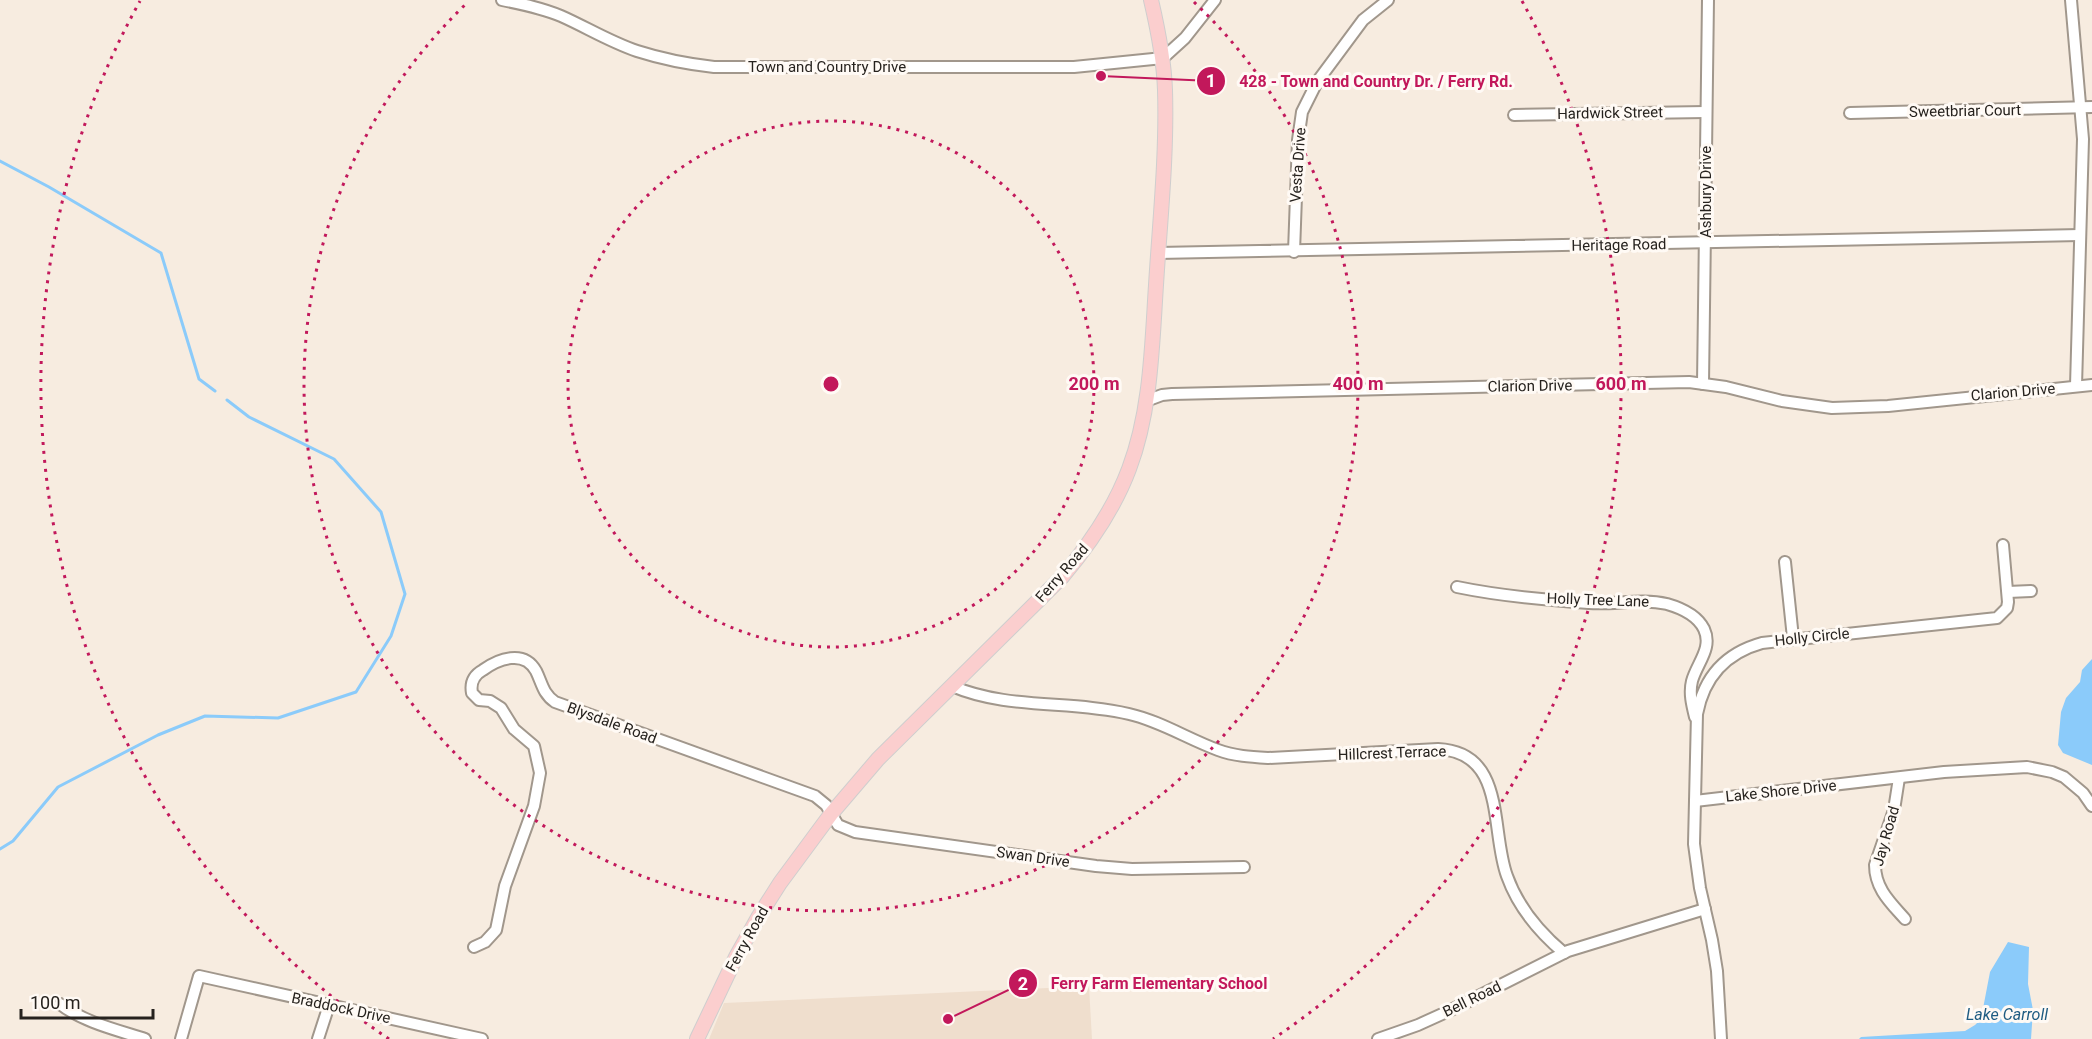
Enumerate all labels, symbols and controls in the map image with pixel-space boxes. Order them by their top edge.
street label: Town and Country Drive [748,58,906,76]
callout: 428 - Town and Country Dr. / Ferry Rd. [1196,64,1525,98]
text: 1 [1206,70,1216,91]
text: 428 - Town and Country Dr. / Ferry Rd. [1239,72,1513,91]
street label: Sweetbriar Court [1909,101,2021,121]
street label: Hardwick Street [1557,103,1663,123]
street label: Vesta Drive [1286,127,1310,203]
street label: Ashbury Drive [1697,146,1715,238]
street label: Heritage Road [1571,235,1667,255]
text: 200 m [1068,373,1120,394]
text: 400 m [1332,373,1384,394]
text: 600 m [1595,373,1647,394]
centre of rings [821,374,841,394]
street label: Clarion Drive [1488,376,1572,396]
street label: Clarion Drive [1970,379,2056,405]
street label: Ferry Road [1032,540,1092,606]
street label: Holly Tree Lane [1546,589,1650,611]
street label: Holly Circle [1774,624,1850,650]
street label: Blysdale Road [565,698,659,748]
street label: Hillcrest Terrace [1337,742,1447,764]
street label: Lake Shore Drive [1725,776,1837,806]
street label: Jay Road [1869,804,1903,868]
street label: Swan Drive [995,843,1071,871]
street label: Ferry Road [722,903,772,975]
callout: Ferry Farm Elementary School [1008,966,1279,1000]
text: 2 [1018,973,1028,994]
text: Ferry Farm Elementary School [1051,974,1267,993]
street label: Bell Road [1440,977,1504,1021]
scale bar [21,982,153,1020]
street label: Braddock Drive [290,989,392,1027]
text: 100 m [30,992,81,1013]
water label: Lake Carroll [1966,1005,2048,1024]

